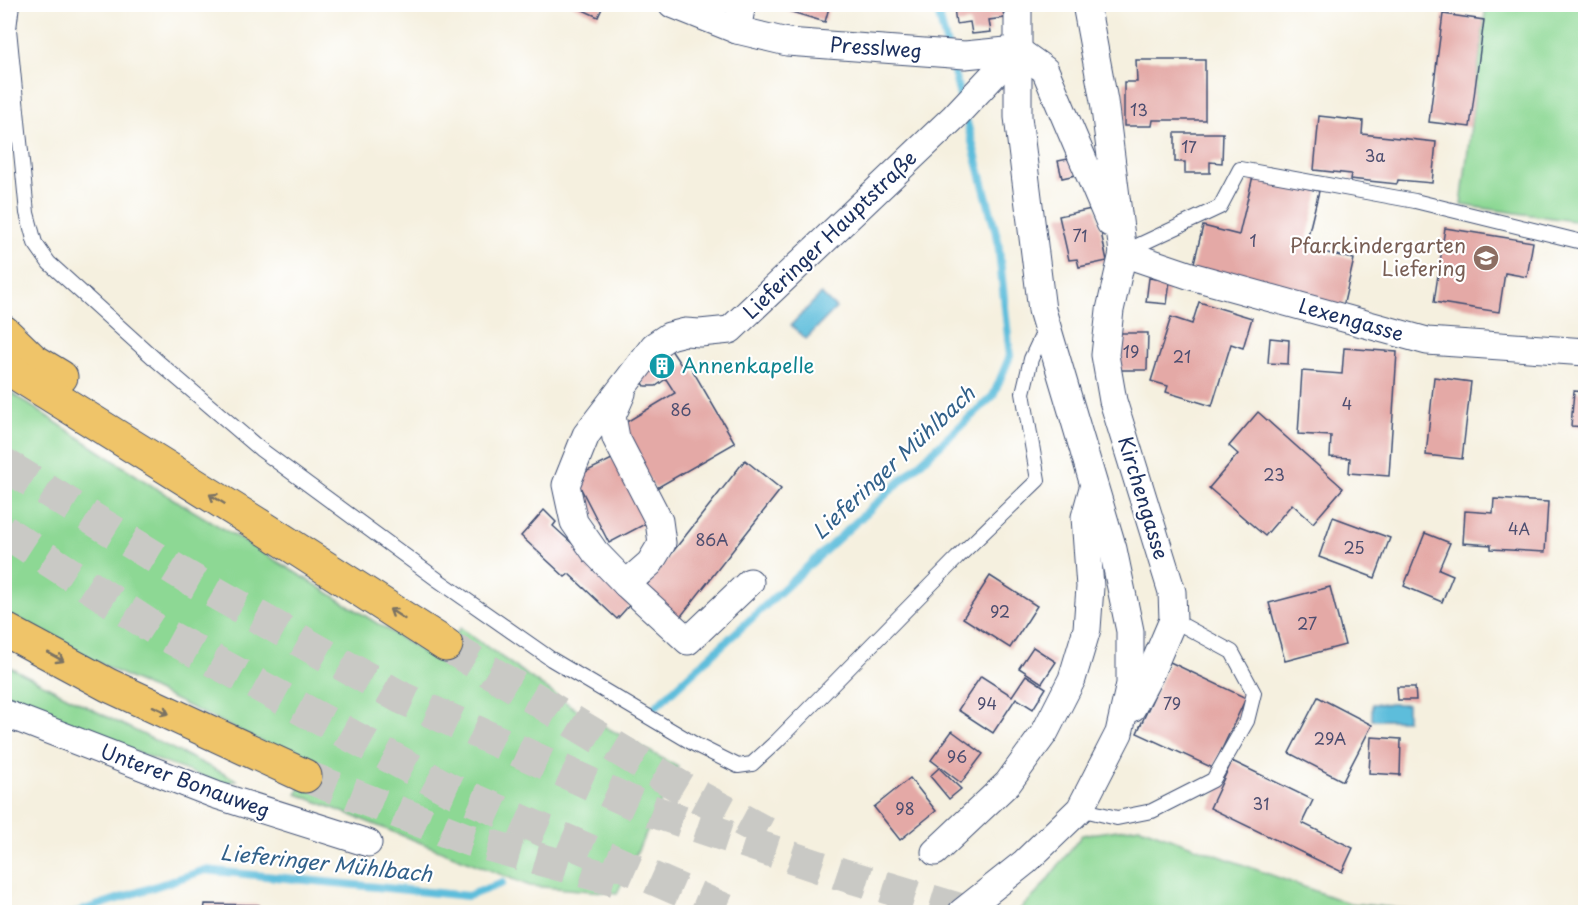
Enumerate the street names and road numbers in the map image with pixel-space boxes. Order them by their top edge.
street label: Presslweg [829,29,923,65]
street label: Lieferinger Hauptstraße [736,143,923,326]
street label: Lexengasse [1295,290,1407,348]
street label: Kirchengasse [1111,432,1177,563]
street label: Unterer Bonauweg [96,735,274,825]

